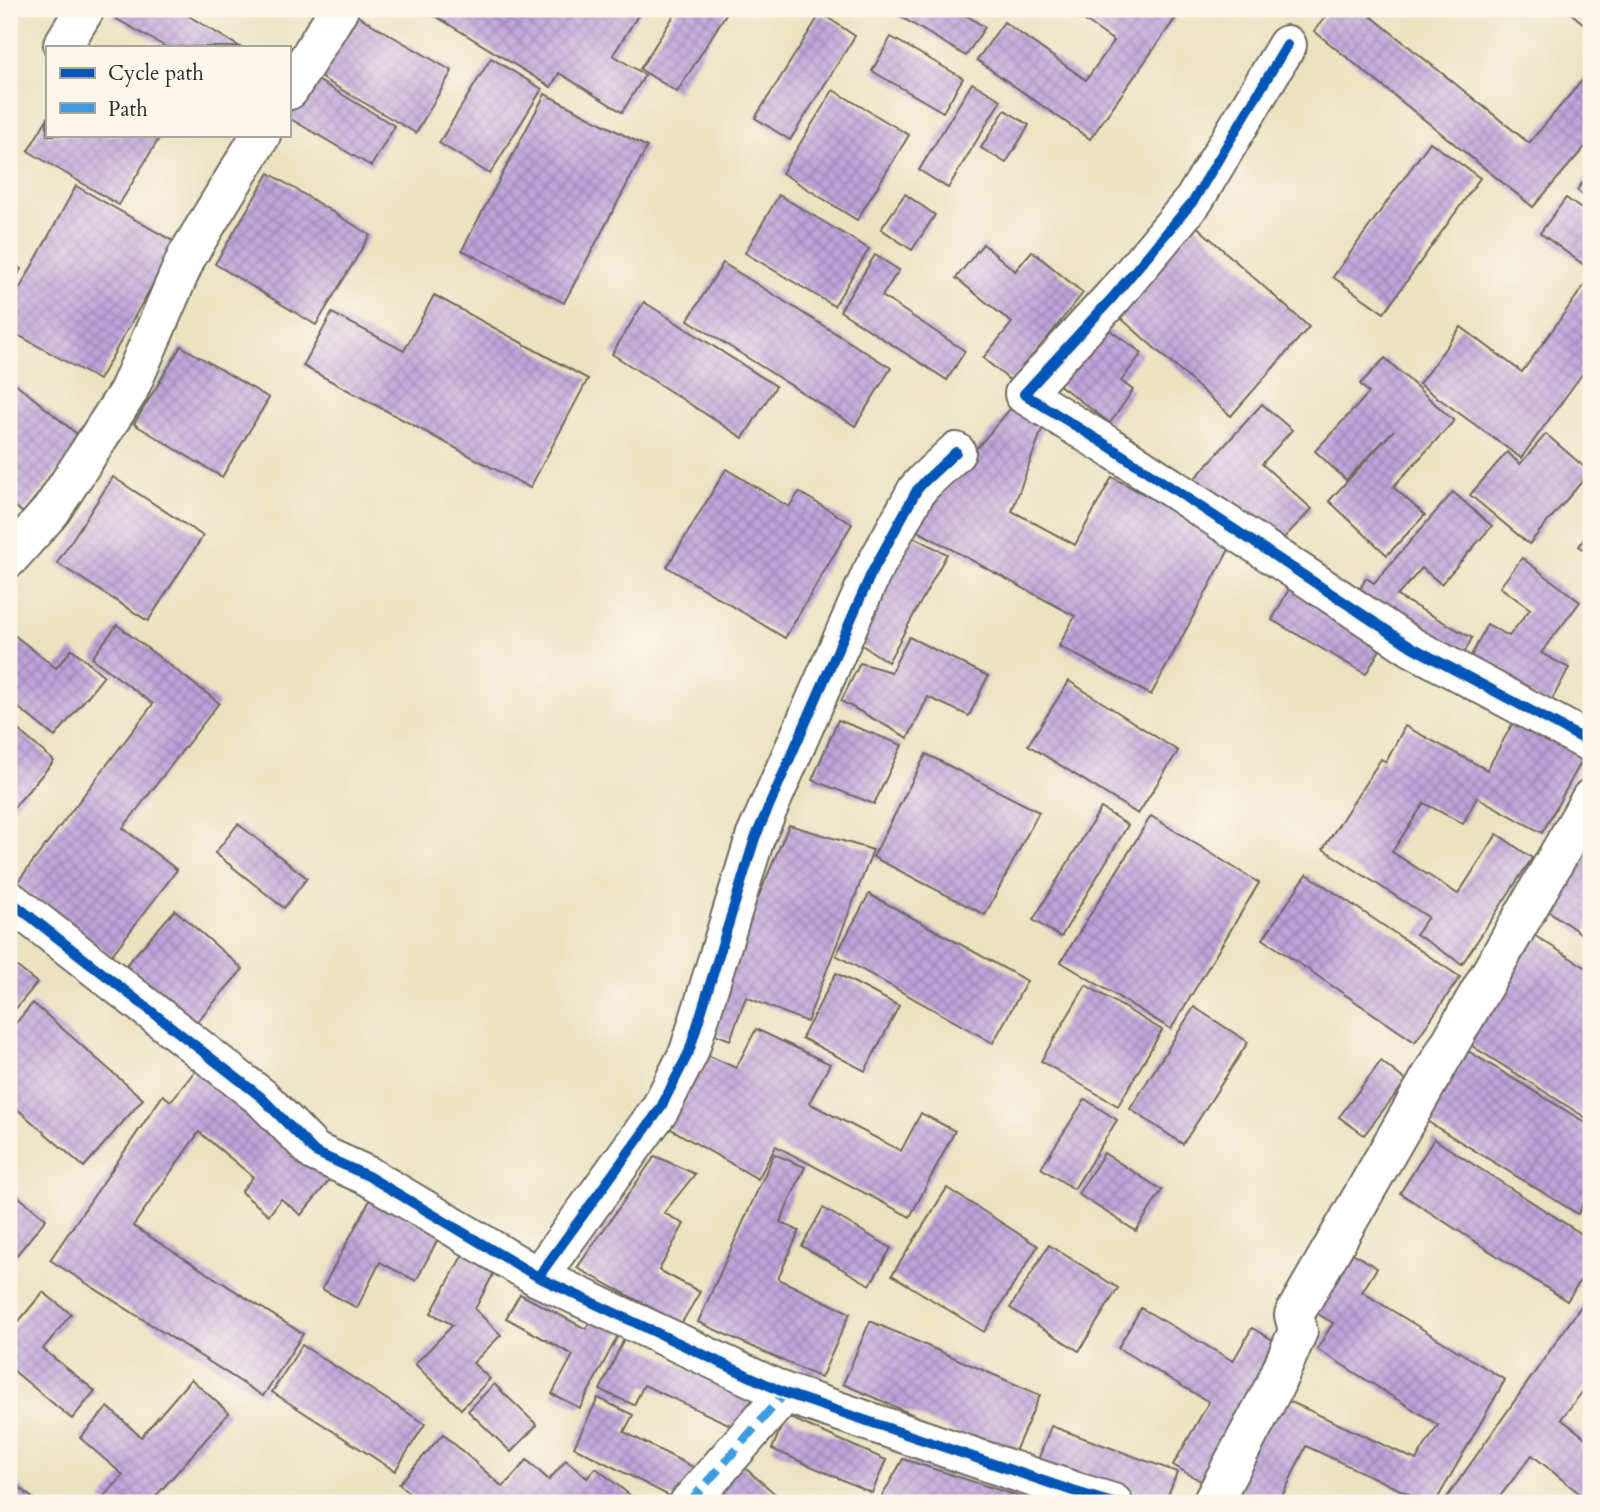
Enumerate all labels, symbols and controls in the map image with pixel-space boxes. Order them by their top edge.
legend [46,46,290,136]
text: Cycle path [108,59,204,88]
text: Path [108,95,148,124]

